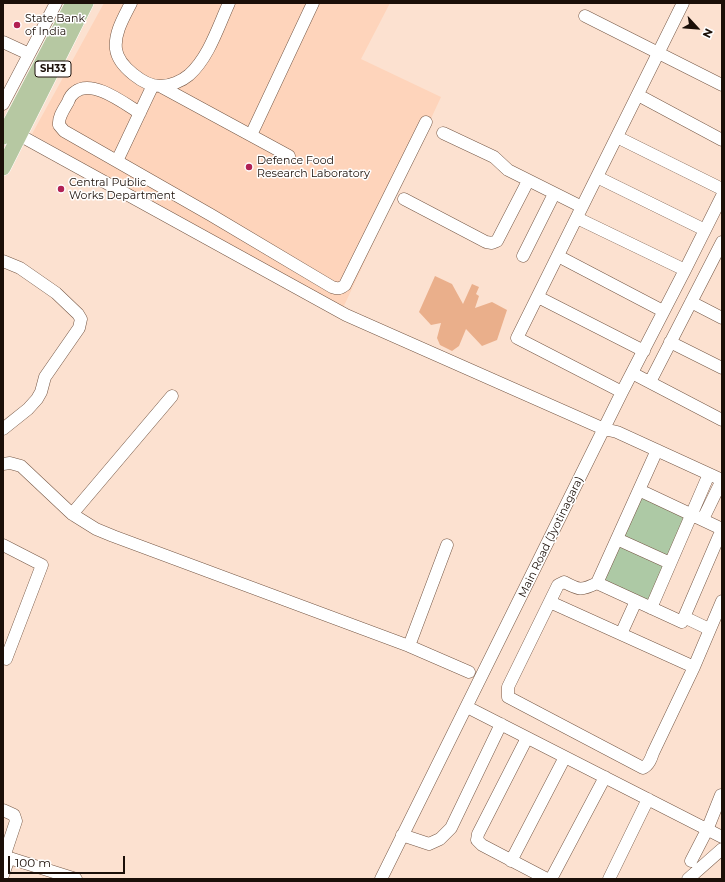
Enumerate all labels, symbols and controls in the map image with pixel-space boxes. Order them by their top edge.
north arrow [677,8,717,48]
place label: State Bank of India [25,12,85,38]
marker: State Bank of India [12,20,22,30]
text: N [700,26,716,40]
road number: SH33 [35,61,71,77]
place label: Defence Food Research Laboratory [257,154,370,180]
marker: Defence Food Research Laboratory [244,162,254,172]
place label: Central Public Works Department [69,176,175,202]
marker: Central Public Works Department [56,184,66,194]
street label: Main Road (Jyotinagara) [516,474,586,600]
scale bar [10,848,127,874]
text: 100 m [15,855,51,870]

